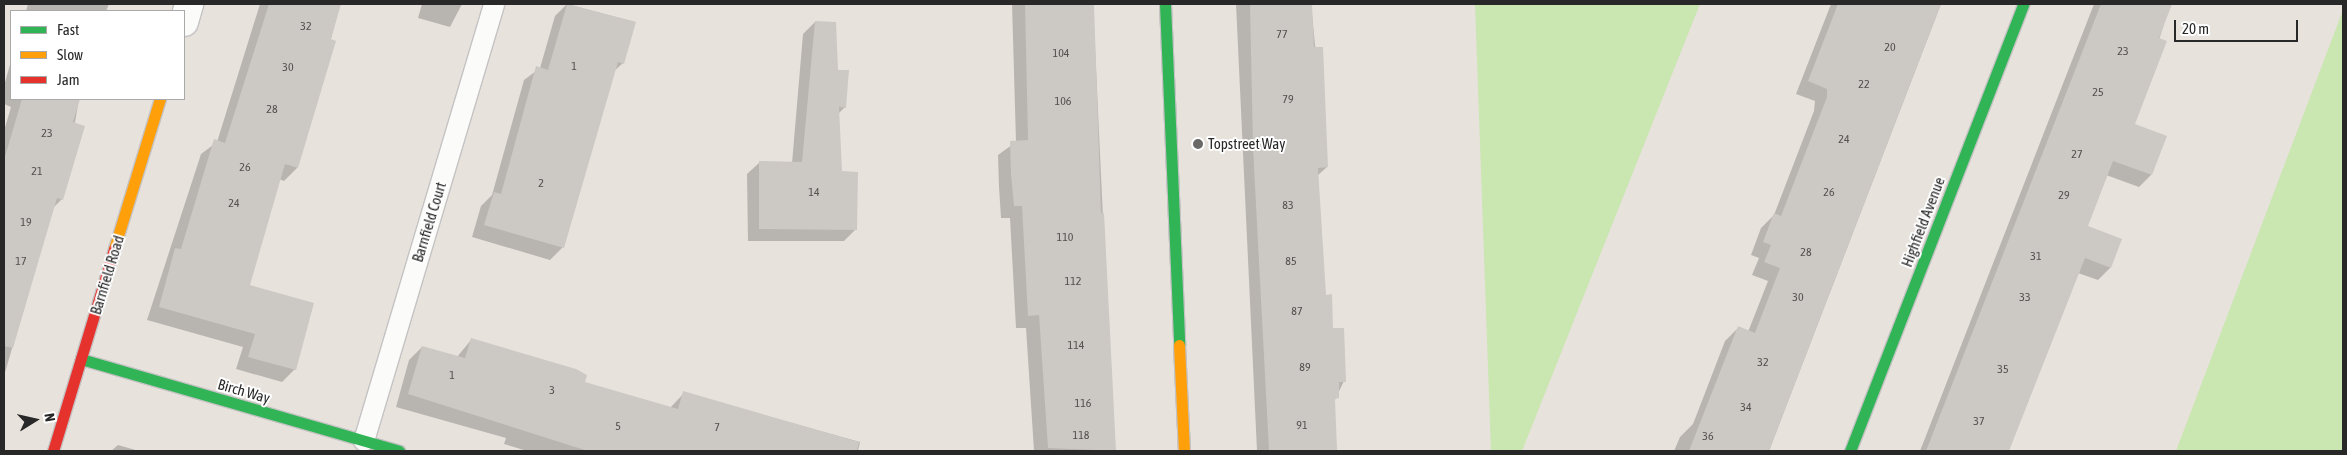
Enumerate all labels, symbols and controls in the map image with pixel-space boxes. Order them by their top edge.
legend [10,10,185,100]
scale bar [2177,10,2301,42]
house number: 32 [300,20,312,34]
text: 20 m [2182,20,2209,37]
text: Fast [57,21,79,38]
house number: 77 [1276,28,1288,42]
house number: 20 [1884,41,1896,55]
house number: 23 [2117,45,2129,59]
text: Slow [57,46,83,63]
house number: 104 [1053,47,1069,61]
house number: 1 [571,60,577,74]
house number: 30 [282,61,294,75]
text: Jam [57,71,80,88]
house number: 22 [1858,78,1870,92]
house number: 25 [2092,86,2104,100]
house number: 79 [1282,93,1294,107]
house number: 106 [1055,95,1071,109]
house number: 28 [266,103,278,117]
house number: 23 [41,127,53,141]
house number: 24 [1838,133,1850,147]
place label: Topstreet Way [1208,135,1285,153]
marker: Topstreet Way [1192,138,1204,150]
house number: 27 [2071,148,2083,162]
house number: 26 [239,161,251,175]
house number: 21 [31,165,43,179]
street label: Highfield Avenue [1898,175,1948,269]
house number: 2 [538,177,544,191]
street label: Barnfield Court [408,180,450,264]
house number: 14 [808,186,820,200]
house number: 26 [1823,186,1835,200]
house number: 29 [2058,189,2070,203]
house number: 24 [228,197,240,211]
house number: 83 [1282,199,1294,213]
house number: 19 [20,216,32,230]
house number: 110 [1057,231,1073,245]
street label: Barnfield Road [86,233,128,317]
house number: 28 [1800,246,1812,260]
house number: 31 [2030,250,2042,264]
house number: 17 [15,255,27,269]
house number: 85 [1285,255,1297,269]
house number: 112 [1065,275,1081,289]
house number: 30 [1792,291,1804,305]
house number: 33 [2019,291,2031,305]
house number: 87 [1291,305,1303,319]
house number: 114 [1068,339,1084,353]
house number: 32 [1757,356,1769,370]
house number: 89 [1299,361,1311,375]
house number: 35 [1997,363,2009,377]
house number: 1 [449,369,455,383]
street label: Birch Way [216,375,272,407]
house number: 3 [549,384,555,398]
north arrow [10,395,60,445]
house number: 116 [1075,397,1091,411]
house number: 34 [1740,401,1752,415]
text: N [41,412,58,423]
house number: 37 [1973,415,1985,429]
house number: 91 [1296,419,1308,433]
house number: 5 [615,420,621,434]
house number: 7 [714,421,720,435]
house number: 118 [1073,429,1089,443]
house number: 36 [1702,430,1714,444]

